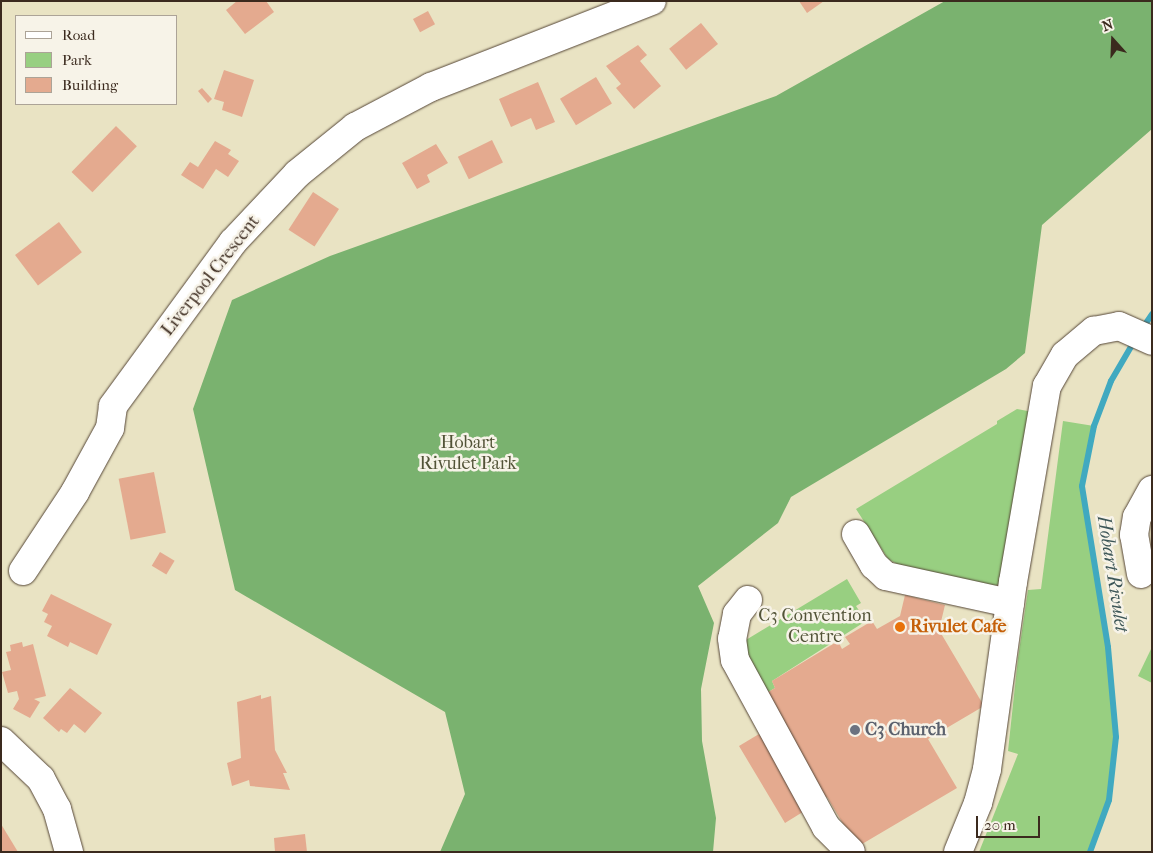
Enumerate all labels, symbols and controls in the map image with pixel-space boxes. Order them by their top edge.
legend [15,15,178,105]
north arrow [1088,15,1138,65]
text: N [1100,16,1116,35]
text: Road [62,26,95,44]
text: Park [62,51,92,69]
text: Building [62,76,118,94]
street label: Liverpool Crescent [157,211,265,341]
park label: Hobart Rivulet Park [419,433,517,476]
water label: Hobart Rivulet [1092,514,1132,634]
park label: C3 Convention Centre [758,606,872,649]
place label: Rivulet Cafe [910,616,1006,638]
marker: Rivulet Cafe [894,621,906,633]
place label: C3 Church [865,719,946,741]
marker: C3 Church [849,724,861,736]
scale bar [978,806,1042,838]
text: 20 m [984,816,1016,834]

